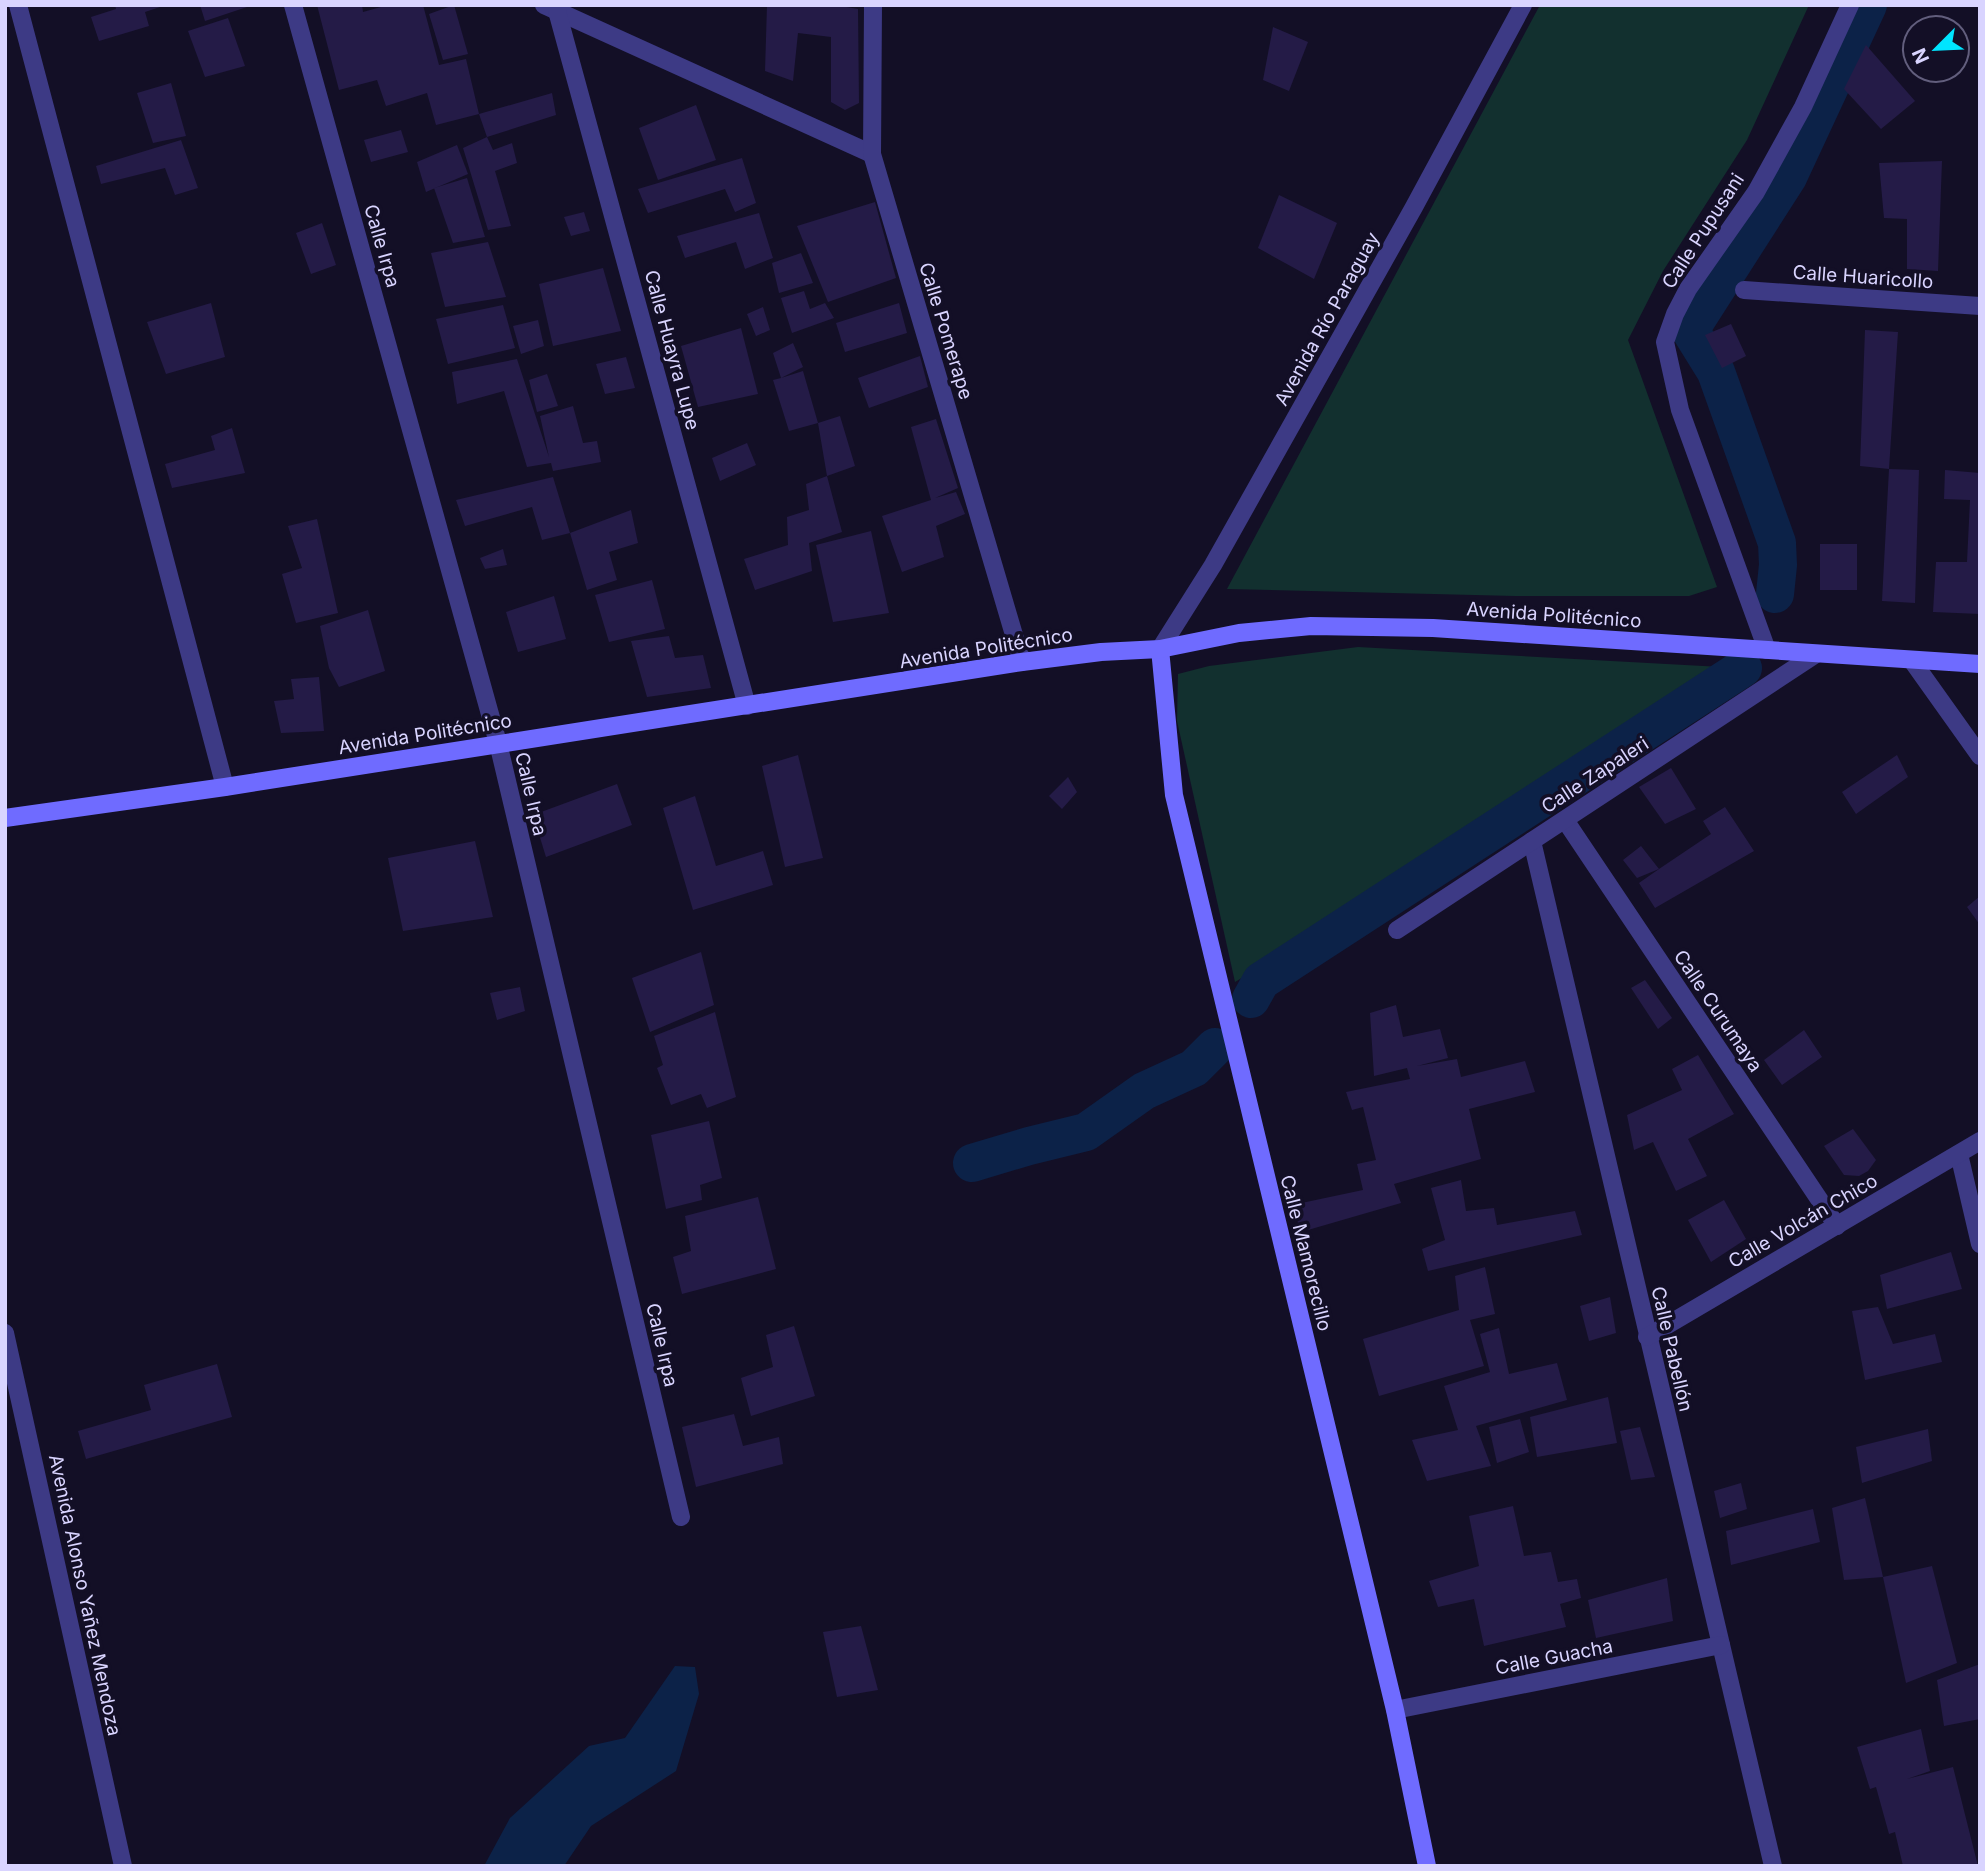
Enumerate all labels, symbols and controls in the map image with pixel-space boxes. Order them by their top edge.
north arrow [1901,14,1971,84]
text: N [1907,44,1934,67]
street label: Calle Pupusani [1657,169,1749,293]
street label: Calle Irpa [359,202,405,290]
street label: Avenida Río Paraguay [1270,228,1384,410]
street label: Calle Pomerape [914,260,978,402]
street label: Calle Huaricollo [1792,261,1934,293]
street label: Calle Huayra Lupe [640,268,704,432]
street label: Avenida Politécnico [1466,597,1642,633]
street label: Avenida Politécnico [898,623,1074,673]
street label: Avenida Politécnico [337,709,513,759]
street label: Calle Zapaleri [1537,732,1653,818]
street label: Calle Irpa [510,750,552,838]
street label: Calle Curumaya [1669,946,1767,1076]
street label: Calle Volcán Chico [1724,1169,1882,1273]
street label: Calle Mamorecillo [1275,1173,1337,1333]
street label: Calle Pabellón [1646,1284,1698,1414]
street label: Calle Irpa [641,1301,683,1389]
street label: Avenida Alonso Yañez Mendoza [44,1452,126,1738]
street label: Calle Guacha [1493,1634,1615,1680]

